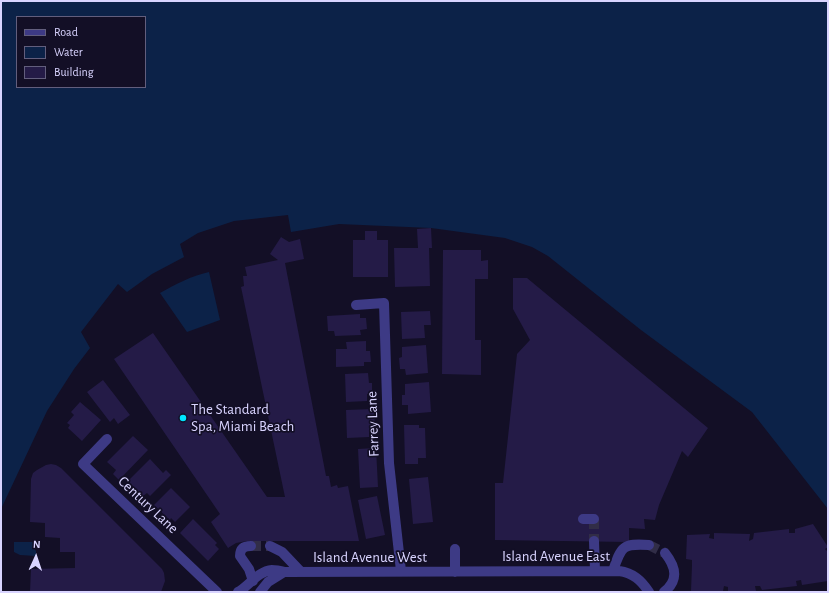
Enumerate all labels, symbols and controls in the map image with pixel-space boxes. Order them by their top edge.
legend [16,16,146,88]
text: Road [54,26,78,38]
text: Water [54,46,83,58]
text: Building [54,66,94,78]
street label: Farrey Lane [363,391,383,457]
place label: The Standard Spa, Miami Beach [191,400,294,435]
marker: The Standard Spa, Miami Beach [178,413,188,423]
street label: Century Lane [114,472,182,538]
north arrow [16,537,56,577]
text: N [33,539,41,550]
street label: Island Avenue East [502,547,610,565]
street label: Island Avenue West [313,548,427,566]

